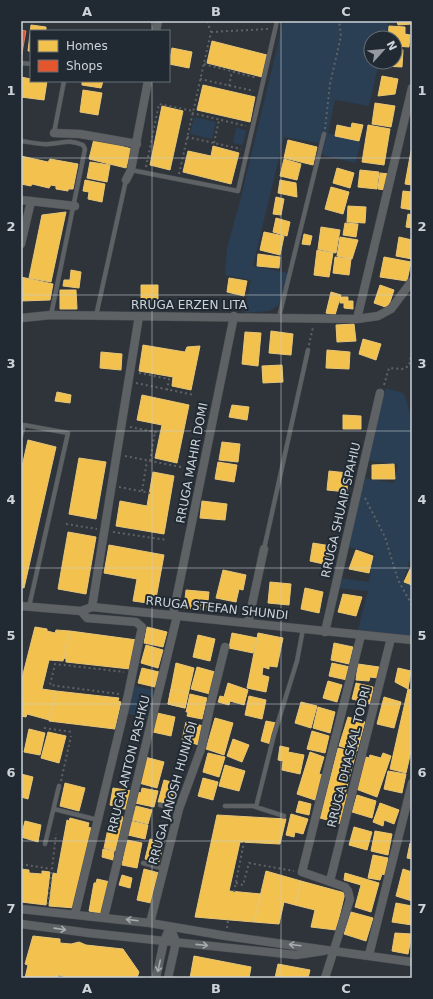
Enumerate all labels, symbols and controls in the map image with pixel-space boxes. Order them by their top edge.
text: A [82,4,92,19]
text: B [211,4,221,19]
text: C [341,4,351,19]
legend [30,30,170,82]
north arrow [363,30,403,70]
text: Homes [66,39,108,53]
text: N [384,39,399,53]
text: Shops [66,59,102,73]
text: 1 [6,83,16,98]
text: 1 [417,83,427,98]
text: 2 [6,219,16,234]
text: 2 [417,219,427,234]
street label: RRUGA ERZEN LITA [131,298,248,312]
text: 3 [6,356,16,371]
text: 3 [417,356,427,371]
street label: RRUGA MAHIR DOMI [173,401,211,525]
street label: RRUGA SHUAIP SPAHIU [319,441,363,579]
text: 4 [6,492,16,507]
text: 4 [417,492,427,507]
street label: RRUGA STEFAN SHUNDI [145,594,289,622]
text: 5 [6,628,16,643]
text: 5 [417,628,427,643]
street label: RRUGA DHASKAL TODRI [325,685,373,829]
street label: RRUGA ANTON PASHKU [105,694,153,834]
street label: RRUGA JANOSH HUNIADI [146,720,200,866]
text: 6 [6,765,16,780]
text: 6 [417,765,427,780]
text: 7 [6,901,16,916]
text: 7 [417,901,427,916]
one-way arrow [126,917,139,924]
one-way arrow [53,925,66,933]
one-way arrow [195,941,208,948]
one-way arrow [289,941,302,949]
one-way arrow [154,959,162,972]
text: A [82,981,92,996]
text: B [211,981,221,996]
text: C [341,981,351,996]

